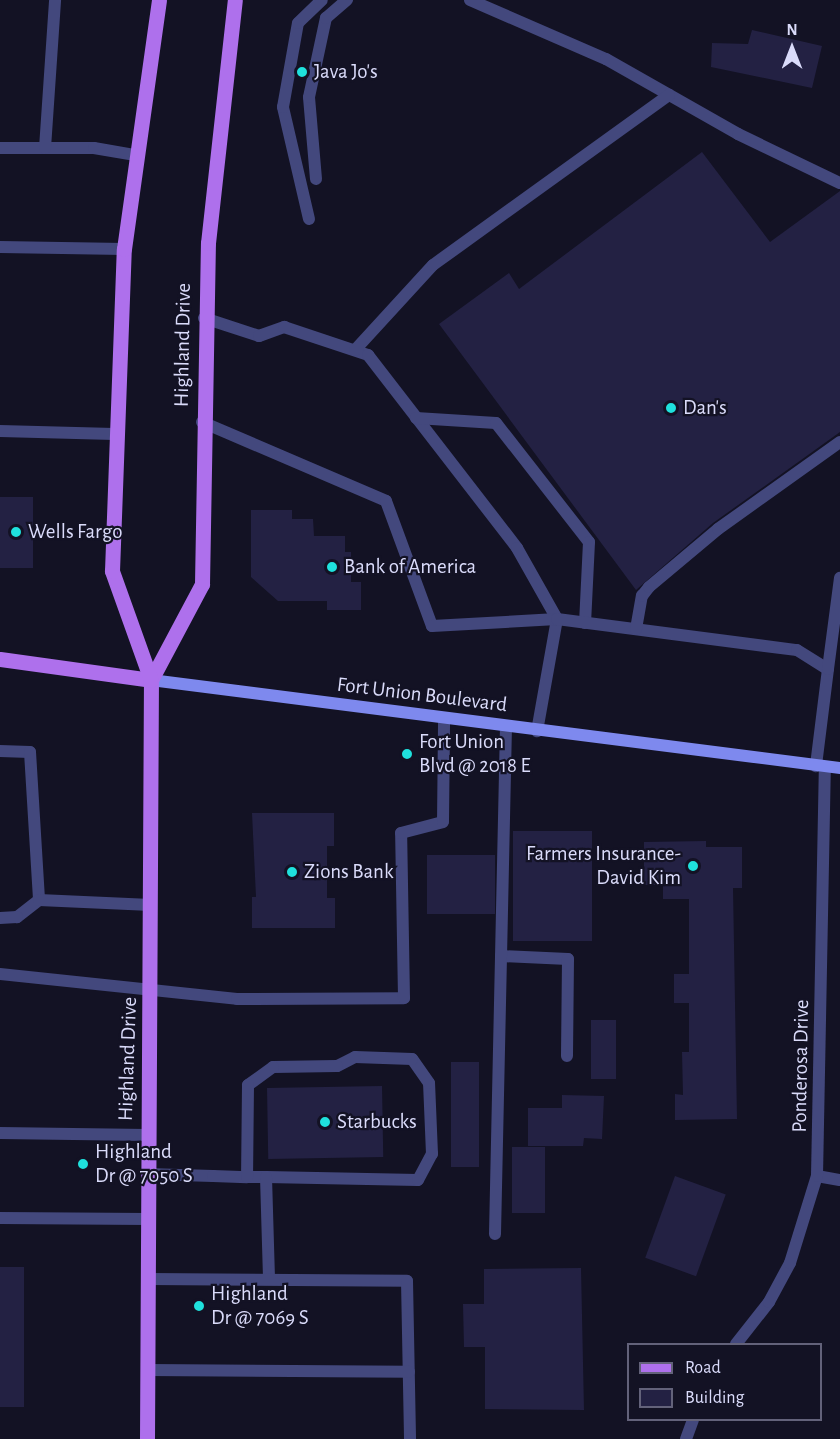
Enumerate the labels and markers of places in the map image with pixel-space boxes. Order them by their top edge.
place label: Java Jo's [314,59,378,85]
marker: Java Jo's [295,65,309,79]
place label: Dan's [683,395,727,421]
marker: Dan's [664,401,678,415]
place label: Wells Fargo [28,519,122,545]
marker: Wells Fargo [9,525,23,539]
place label: Bank of America [344,554,476,580]
marker: Bank of America [325,560,339,574]
place label: Fort Union Blvd @ 2018 E [419,729,531,779]
marker: Fort Union Blvd @ 2018 E [400,747,414,761]
place label: Farmers Insurance- David Kim [526,841,681,891]
place label: Zions Bank [304,859,394,885]
marker: Farmers Insurance- David Kim [686,859,700,873]
marker: Zions Bank [285,865,299,879]
place label: Starbucks [337,1109,417,1135]
marker: Starbucks [318,1115,332,1129]
place label: Highland Dr @ 7050 S [95,1139,193,1189]
marker: Highland Dr @ 7050 S [76,1157,90,1171]
place label: Highland Dr @ 7069 S [211,1281,309,1331]
marker: Highland Dr @ 7069 S [192,1299,206,1313]

